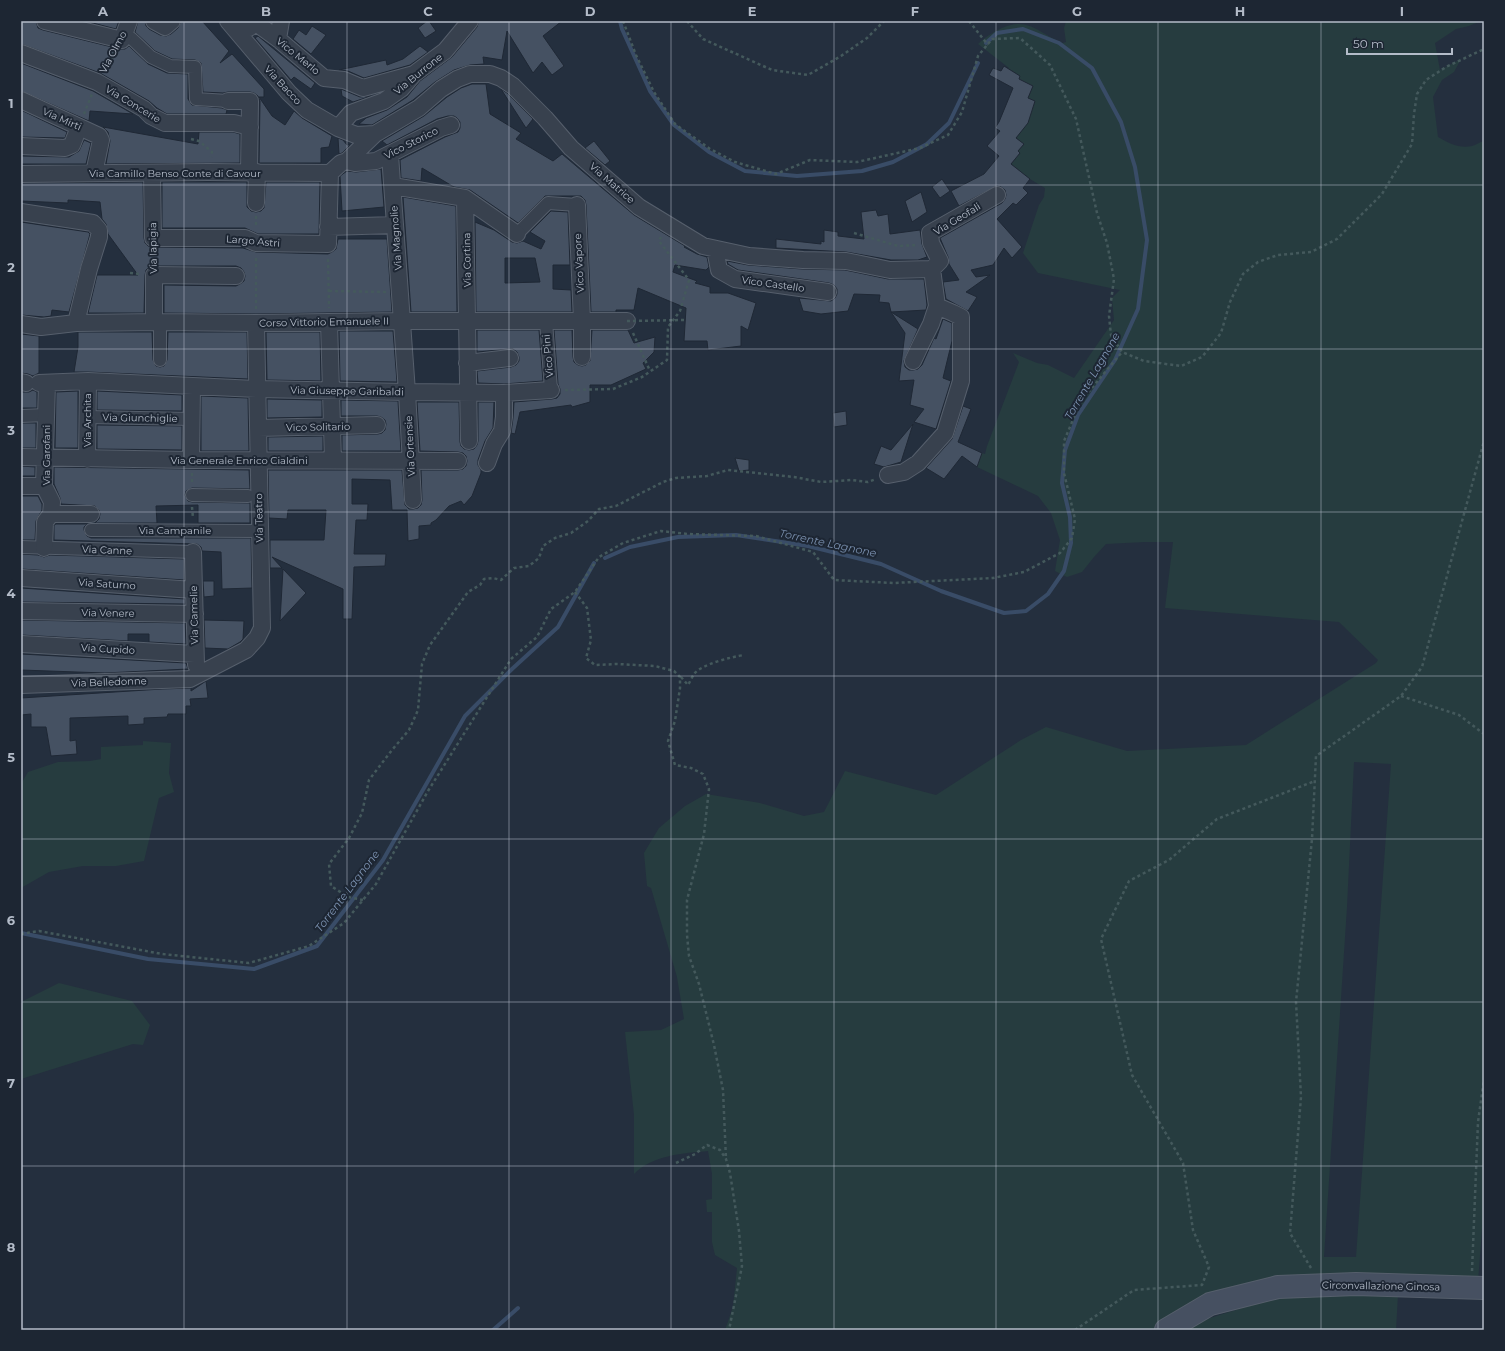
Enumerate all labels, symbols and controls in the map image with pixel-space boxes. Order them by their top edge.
text: A [97,3,109,19]
text: B [261,3,271,19]
text: C [423,3,433,19]
text: D [585,3,596,19]
text: E [748,3,757,19]
text: F [911,3,919,19]
text: G [1072,3,1082,19]
text: H [1235,3,1245,19]
text: I [1400,3,1404,19]
street label: Via Olmo [96,29,130,75]
scale bar [1347,30,1452,56]
street label: Vico Merlo [274,34,322,78]
text: 50 m [1353,36,1384,51]
street label: Via Burrone [391,50,445,98]
street label: Via Bacco [262,63,304,107]
street label: Via Concerie [103,82,163,126]
text: 1 [8,95,14,111]
street label: Via Mirti [41,105,83,133]
street label: Vico Storico [382,124,440,162]
street label: Via Matrice [587,160,637,206]
street label: Via Camillo Benso Conte di Cavour [89,167,261,180]
street label: Via Geofali [931,200,983,238]
street label: Via Magnolie [387,205,405,271]
street label: Via Iapigia [146,222,160,274]
street label: Largo Astri [225,232,281,250]
street label: Via Cortina [460,233,474,287]
street label: Vico Vapore [571,233,587,293]
text: 2 [7,259,15,275]
street label: Vico Castello [741,273,805,295]
street label: Corso Vittorio Emanuele II [259,314,389,330]
water label: Torrente Lagnone [1061,329,1123,422]
street label: Vico Pini [540,334,556,378]
street label: Via Giuseppe Garibaldi [290,384,404,398]
street label: Via Archita [81,393,94,447]
street label: Via Giunchiglie [102,411,178,425]
street label: Via Ortensie [402,415,418,477]
street label: Vico Solitario [286,420,350,434]
text: 3 [6,422,15,438]
street label: Via Garofani [40,425,53,485]
street label: Via Generale Enrico Cialdini [170,454,308,467]
street label: Via Teatro [252,493,266,543]
street label: Via Campanile [139,524,211,537]
water label: Torrente Lagnone [778,526,878,560]
street label: Via Canne [82,543,132,557]
street label: Via Saturno [78,575,136,593]
text: 4 [7,585,16,601]
street label: Via Camelie [187,585,201,645]
street label: Via Venere [81,606,135,620]
street label: Via Cupido [81,641,135,657]
street label: Via Belledonne [71,674,147,690]
text: 5 [7,749,15,765]
water label: Torrente Lagnone [312,847,383,935]
text: 6 [7,912,16,928]
text: 7 [7,1075,15,1091]
text: 8 [7,1239,16,1255]
street label: Circonvallazione Ginosa [1322,1278,1440,1294]

